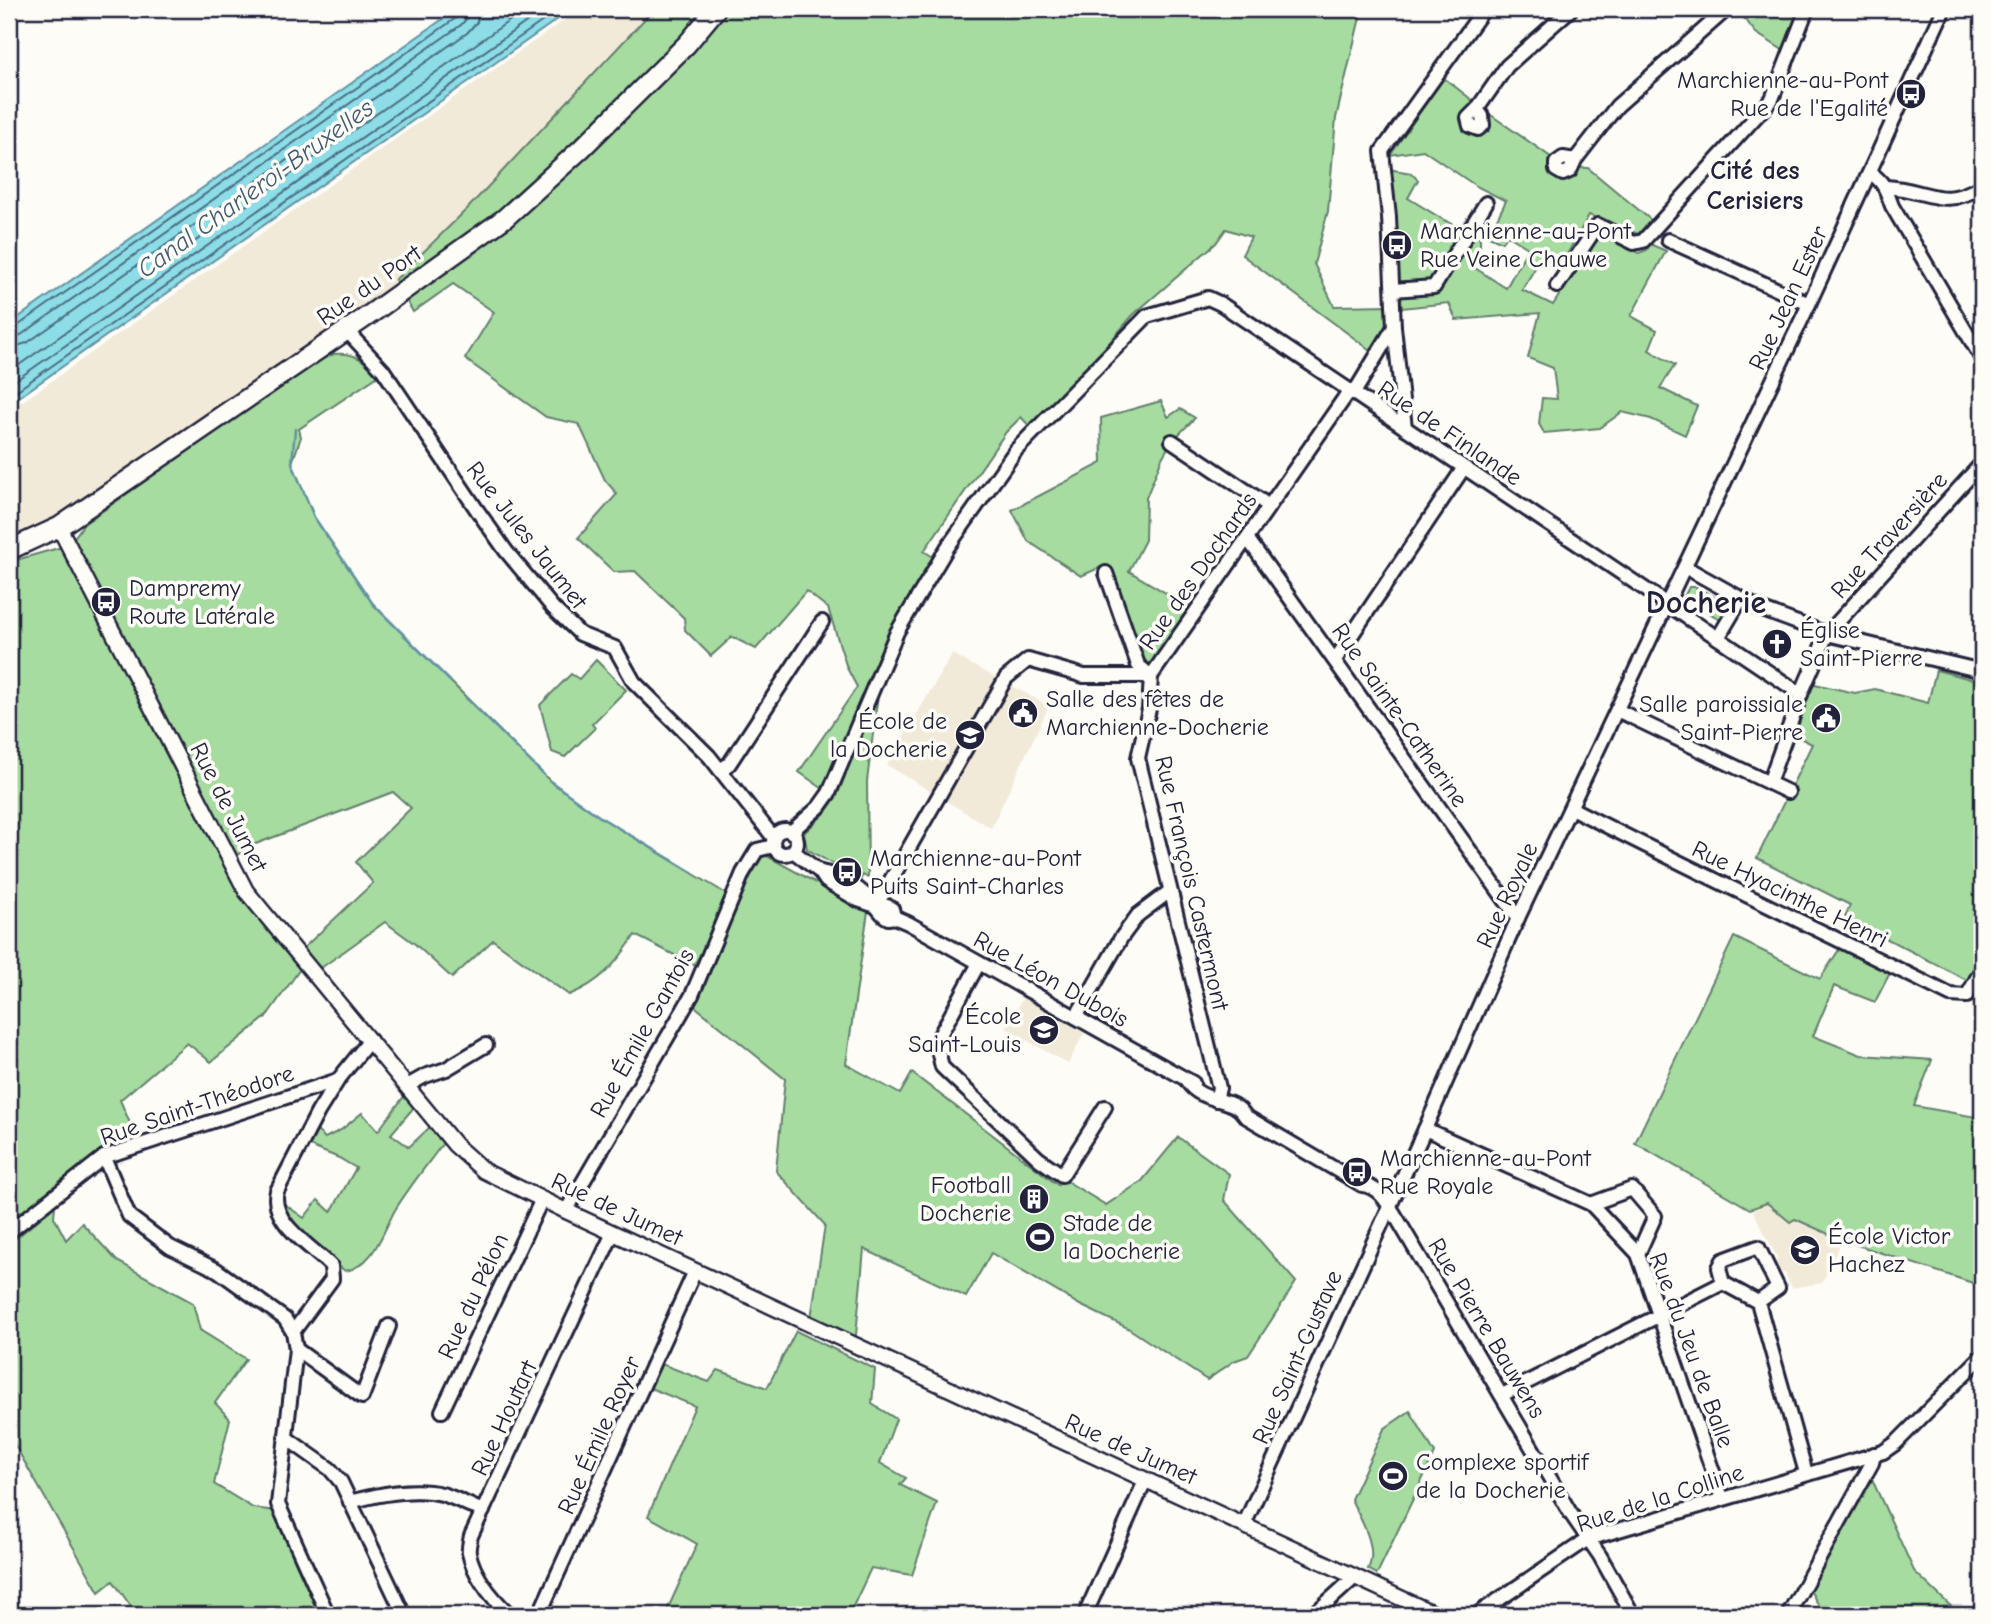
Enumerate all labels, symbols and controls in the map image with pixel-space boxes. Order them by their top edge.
place label: Marchienne-au-Pont Rue de l'Egalité [1677,66,1889,122]
bus stop icon: Marchienne-au-Pont Rue de l'Egalité [1894,77,1928,111]
water label: Canal Charleroi-Bruxelles [132,93,380,284]
district label: Cité des Cerisiers [1707,156,1803,216]
place label: Marchienne-au-Pont Rue Veine Chauwe [1420,217,1632,273]
street label: Rue Jean Ester [1742,221,1834,374]
bus stop icon: Marchienne-au-Pont Rue Veine Chauwe [1380,228,1414,262]
street label: Rue du Port [311,238,428,331]
street label: Rue de Finlande [1373,375,1527,491]
street label: Rue Jules Jaumet [461,456,594,615]
street label: Rue Traversière [1825,466,1953,604]
street label: Rue des Dochards [1133,487,1263,655]
place label: Dampremy Route Latérale [129,574,275,630]
district label: Docherie [1646,584,1766,621]
bus stop icon: Dampremy Route Latérale [89,585,123,619]
place label: Église Saint-Pierre [1800,616,1922,672]
street label: Rue Sainte-Catherine [1326,618,1474,812]
church icon: Église Saint-Pierre [1760,627,1794,661]
place label: Salle des fêtes de Marchienne-Docherie [1046,685,1269,741]
place label: Salle paroissiale Saint-Pierre [1639,690,1803,746]
public building icon: Salle des fêtes de Marchienne-Docherie [1006,696,1040,730]
public building icon: Salle paroissiale Saint-Pierre [1809,701,1843,735]
place label: École de la Docherie [830,707,947,763]
school or university icon: École de la Docherie [953,718,987,752]
street label: Rue de Jumet [184,738,274,877]
street label: Rue François Castermont [1149,753,1235,1014]
street label: Rue Hyacinthe Henri [1688,834,1892,954]
street label: Rue Royale [1470,838,1544,952]
place label: Marchienne-au-Pont Puits Saint-Charles [870,844,1082,900]
bus stop icon: Marchienne-au-Pont Puits Saint-Charles [830,855,864,889]
street label: Rue Léon Dubois [969,925,1133,1033]
street label: Rue Émile Gantois [584,944,700,1122]
place label: École Saint-Louis [908,1002,1021,1058]
school or university icon: École Saint-Louis [1027,1013,1061,1047]
street label: Rue Saint-Théodore [97,1059,297,1151]
place label: Marchienne-au-Pont Rue Royale [1380,1144,1592,1200]
bus stop icon: Marchienne-au-Pont Rue Royale [1340,1155,1374,1189]
street label: Rue de Jumet [547,1166,688,1252]
place label: Football Docherie [920,1171,1011,1227]
building icon: Football Docherie [1017,1182,1051,1216]
place label: Stade de la Docherie [1063,1209,1180,1265]
sports icon: Stade de la Docherie [1023,1220,1057,1254]
place label: École Victor Hachez [1828,1222,1951,1278]
street label: Rue du Pélon [432,1229,514,1363]
street label: Rue Pierre Bauwens [1422,1233,1552,1423]
school or university icon: École Victor Hachez [1788,1233,1822,1267]
street label: Rue du Jeu de Balle [1644,1249,1740,1451]
street label: Rue Saint-Gustave [1246,1266,1348,1448]
street label: Rue Émile Royer [552,1351,647,1518]
street label: Rue Houtart [465,1355,543,1480]
street label: Rue de Jumet [1061,1407,1202,1491]
place label: Complexe sportif de la Docherie [1416,1448,1589,1504]
street label: Rue de la Colline [1573,1458,1747,1538]
sports icon: Complexe sportif de la Docherie [1376,1459,1410,1493]

